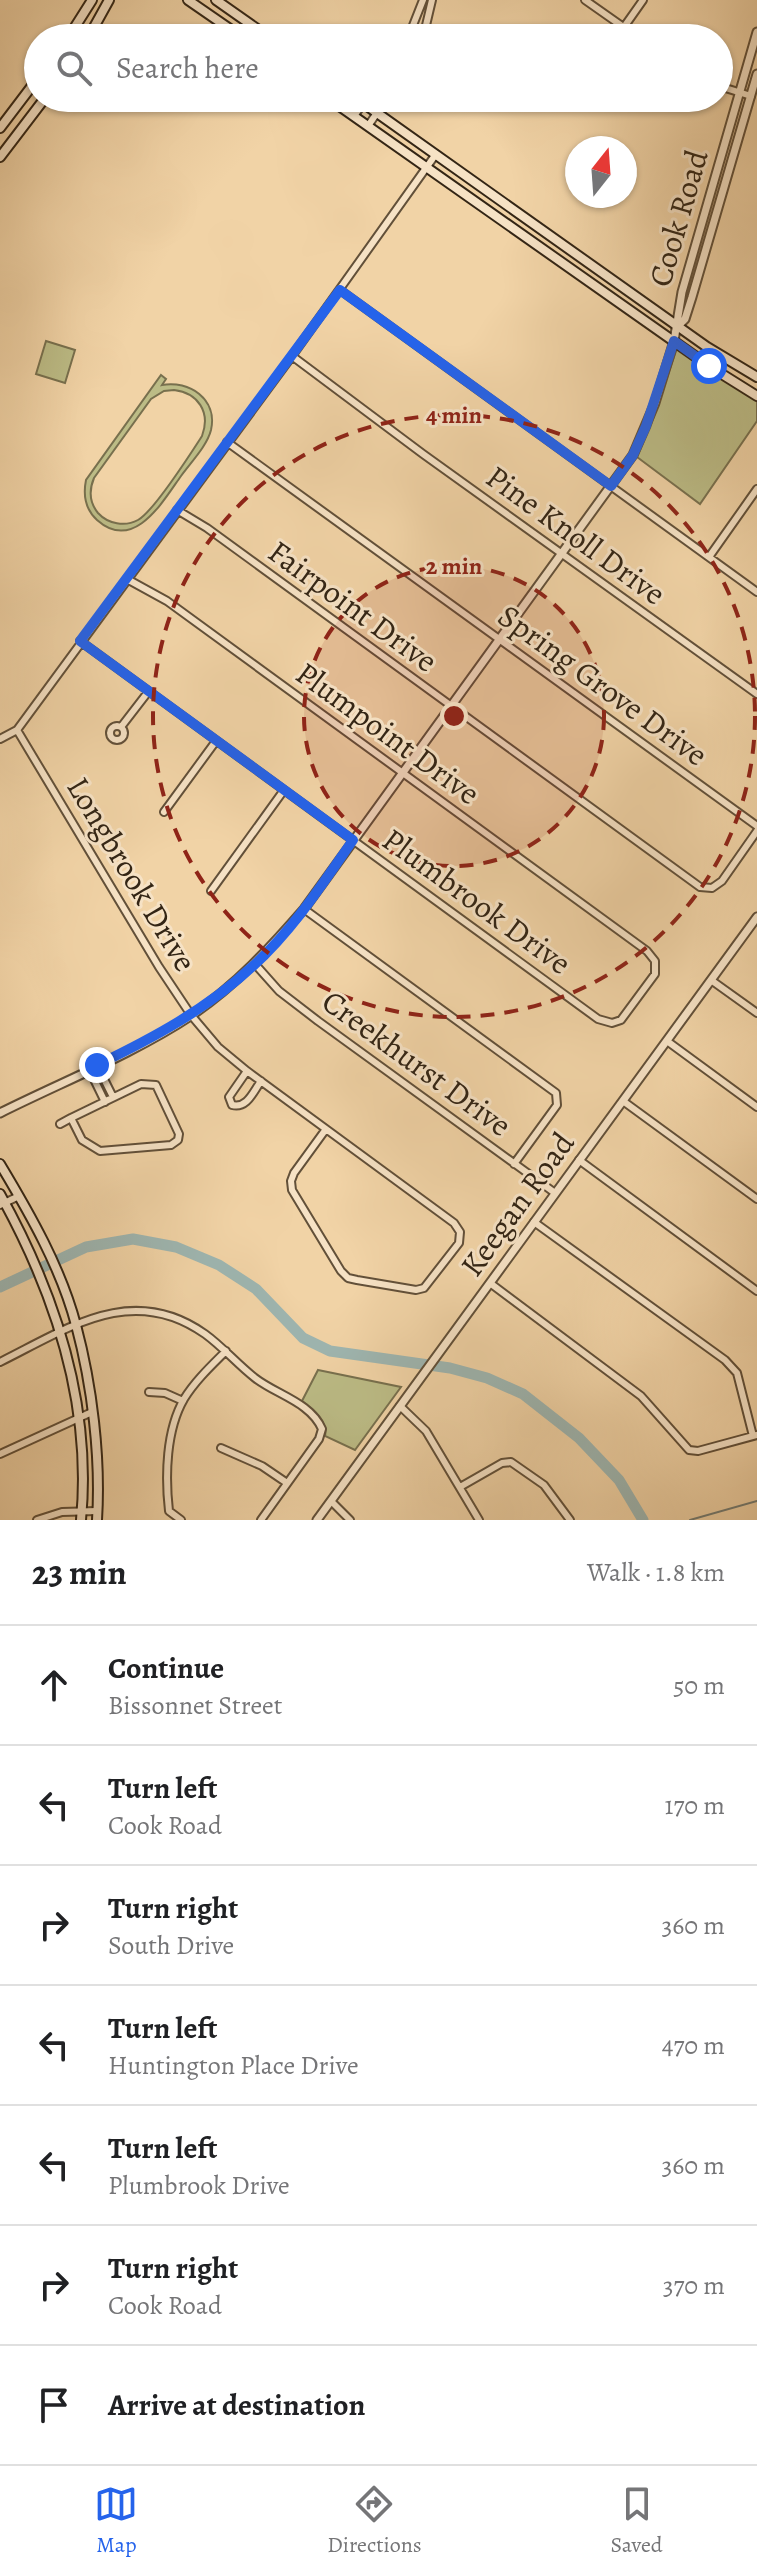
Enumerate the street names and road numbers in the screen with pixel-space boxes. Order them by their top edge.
street label: Cook Road [638,144,719,291]
street label: Pine Knoll Drive [477,455,675,615]
street label: Fairpoint Drive [259,530,447,682]
street label: Spring Grove Drive [489,594,717,776]
street label: Plumpoint Drive [287,651,489,815]
street label: Longbrook Drive [57,768,207,980]
street label: Plumbrook Drive [374,818,580,984]
street label: Creekhurst Drive [313,979,521,1147]
street label: Keegan Road [450,1122,585,1285]

